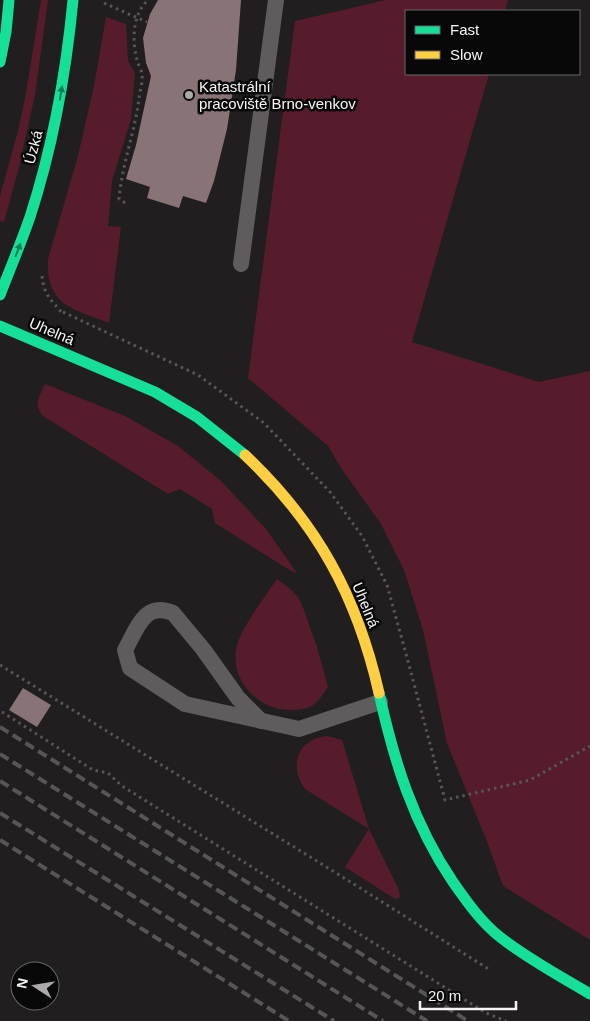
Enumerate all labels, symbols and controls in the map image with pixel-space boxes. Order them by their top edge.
legend [405,10,580,75]
text: Fast [450,21,480,38]
text: Slow [450,46,483,63]
place label: Katastrální pracoviště Brno-venkov [199,78,356,112]
one-way arrow [57,85,65,101]
marker: Katastrální pracoviště Brno-venkov [183,89,195,101]
street label: Úzká [20,128,46,166]
one-way arrow [14,242,22,257]
street label: Uhelná [27,314,78,348]
street label: Uhelná [349,580,383,631]
north arrow [10,961,60,1011]
text: N [13,977,31,990]
scale bar [420,978,516,1010]
text: 20 m [428,987,461,1004]

